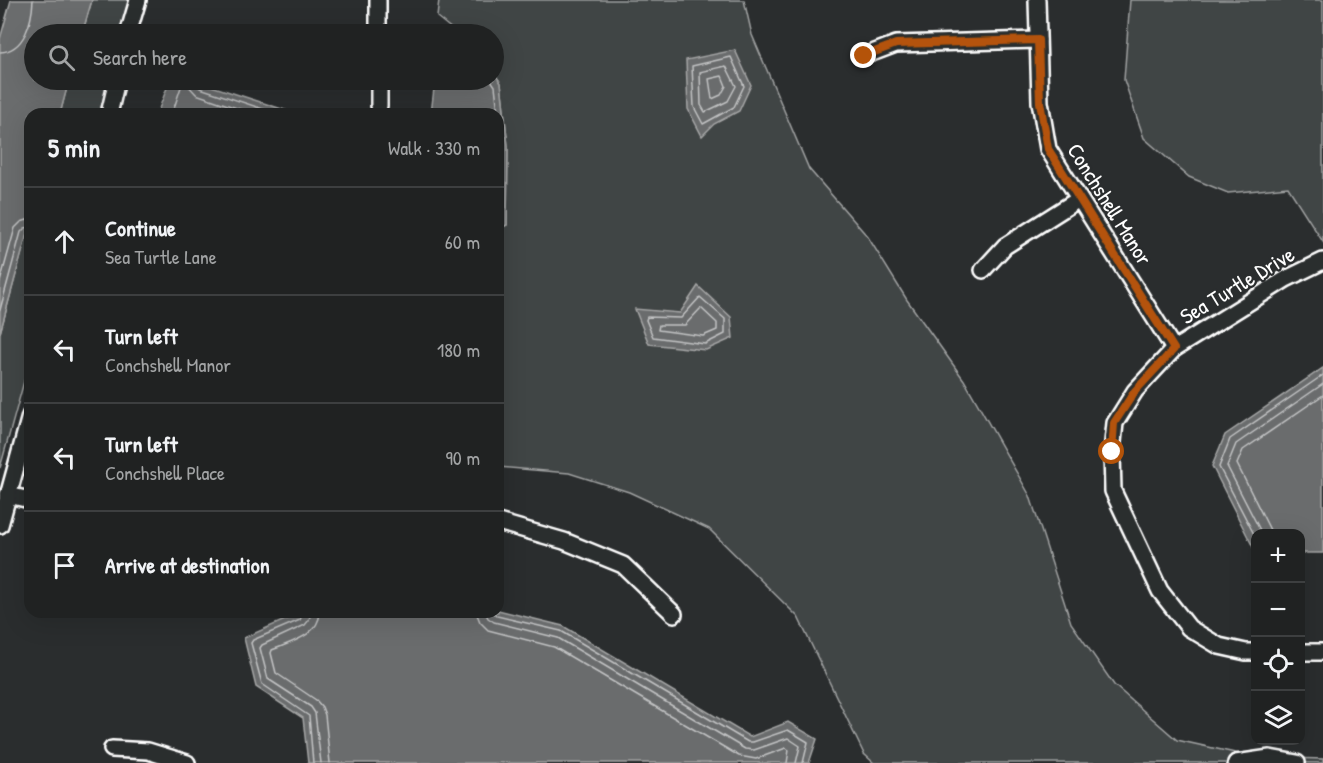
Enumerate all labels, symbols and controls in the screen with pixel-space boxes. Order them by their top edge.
search box [24,24,504,90]
icon: search [45,41,78,74]
text: Search here [93,42,187,72]
route end [850,42,876,68]
text: 5 min [48,130,100,165]
text: Walk · 330 m [388,134,480,161]
street label: Conchshell Manor [1061,137,1160,271]
text: Continue [105,213,176,243]
icon: ahead [48,225,81,258]
text: 60 m [445,228,480,255]
street label: Sea Turtle Drive [1174,239,1300,331]
text: Sea Turtle Lane [105,243,217,270]
text: Turn left [105,321,178,351]
icon: left [48,333,81,366]
text: 180 m [437,336,480,363]
text: Conchshell Manor [105,351,231,378]
text: Turn left [105,429,178,459]
route start [1098,438,1124,464]
icon: left [48,441,81,474]
text: 90 m [446,444,480,471]
text: Conchshell Place [105,459,225,486]
map controls [1251,529,1305,745]
button: + [1251,529,1305,583]
icon: arrive [48,549,81,582]
text: Arrive at destination [105,550,270,580]
button: − [1251,583,1305,637]
button: locate [1251,637,1305,691]
button: layers [1251,691,1305,745]

